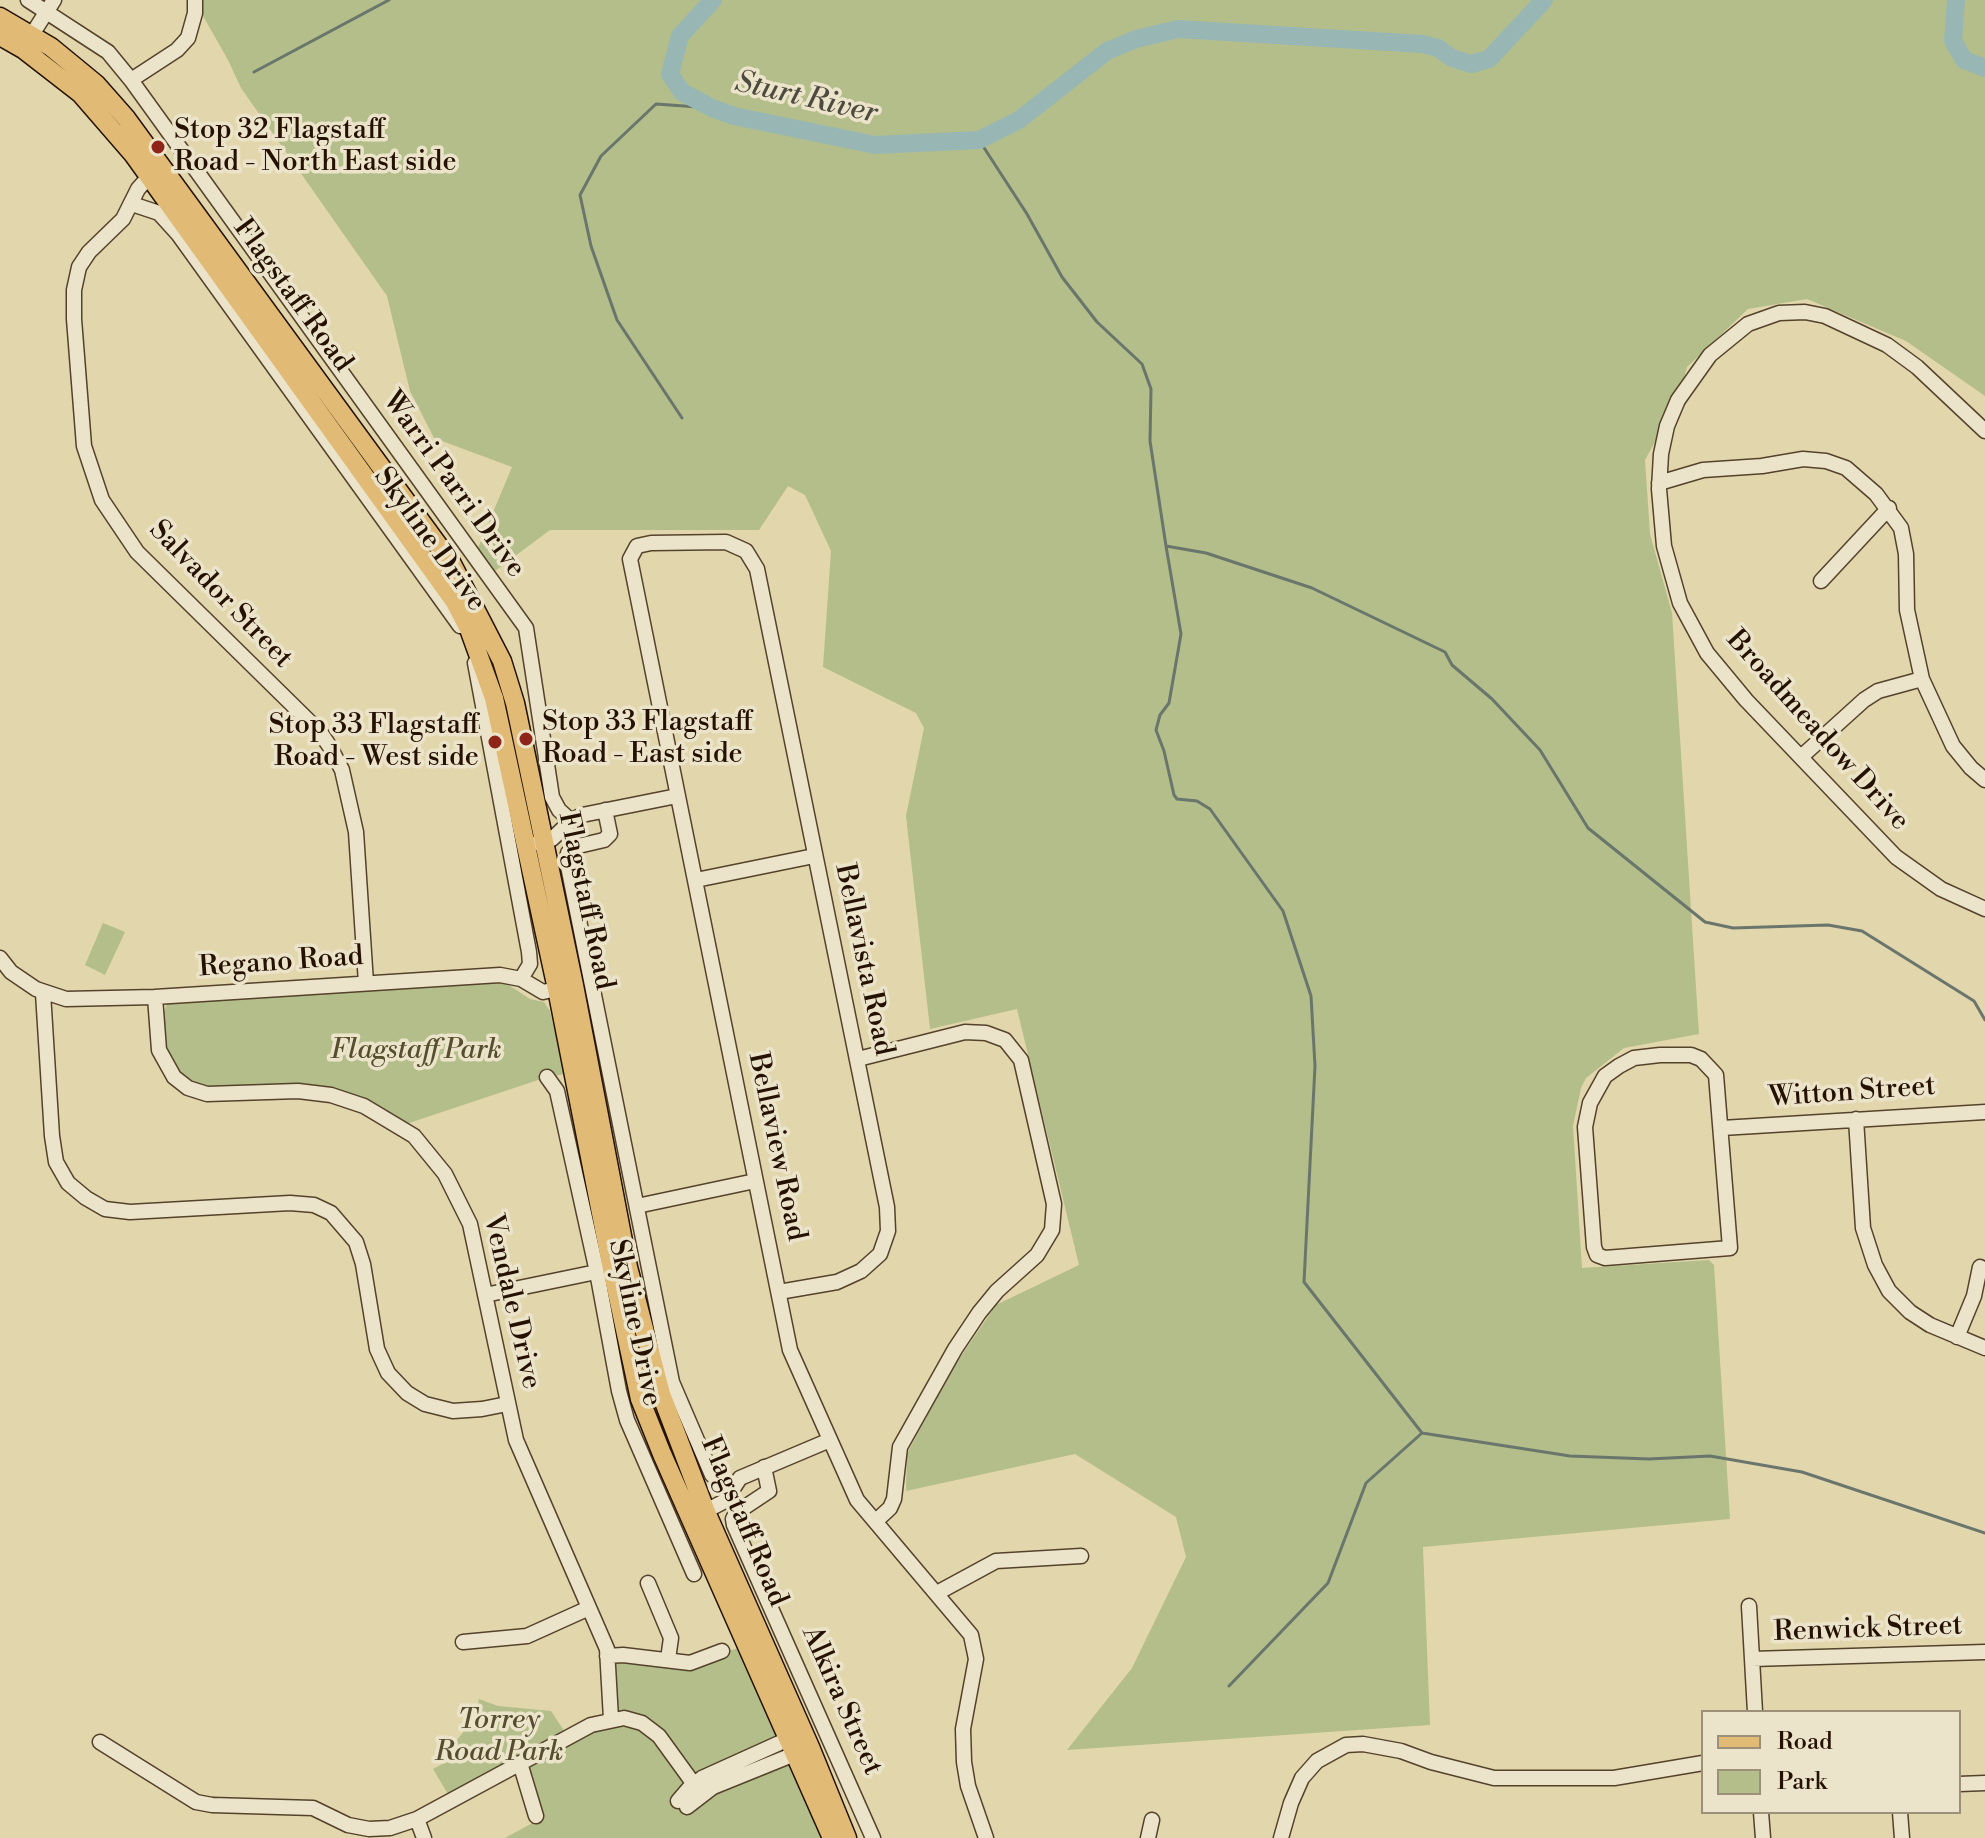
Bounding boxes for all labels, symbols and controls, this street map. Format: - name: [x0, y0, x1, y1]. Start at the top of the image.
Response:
- water label: Sturt River: [731, 65, 881, 133]
- place label: Stop 32 Flagstaff Road - North East side: [174, 114, 457, 180]
- marker: Stop 32 Flagstaff Road - North East side: [149, 138, 167, 156]
- street label: Flagstaff Road: [225, 213, 359, 379]
- street label: Warri Parri Drive: [374, 386, 532, 584]
- street label: Skyline Drive: [366, 462, 492, 618]
- street label: Salvador Street: [141, 514, 299, 676]
- street label: Broadmeadow Drive: [1718, 624, 1916, 838]
- place label: Stop 33 Flagstaff Road - East side: [542, 706, 753, 772]
- place label: Stop 33 Flagstaff Road - West side: [268, 709, 479, 775]
- marker: Stop 33 Flagstaff Road - East side: [517, 730, 535, 748]
- marker: Stop 33 Flagstaff Road - West side: [486, 733, 504, 751]
- street label: Flagstaff Road: [550, 809, 620, 993]
- street label: Bellavista Road: [826, 861, 900, 1059]
- street label: Regano Road: [197, 940, 365, 986]
- park label: Flagstaff Park: [330, 1034, 502, 1068]
- street label: Bellaview Road: [740, 1050, 812, 1244]
- street label: Witton Street: [1768, 1070, 1936, 1116]
- street label: Vendale Drive: [475, 1211, 547, 1393]
- street label: Skyline Drive: [600, 1237, 668, 1409]
- street label: Flagstaff Road: [692, 1432, 794, 1612]
- street label: Renwick Street: [1773, 1610, 1963, 1650]
- street label: Alkira Street: [793, 1621, 889, 1781]
- park label: Torrey Road Park: [435, 1704, 563, 1770]
- legend: [1701, 1710, 1961, 1814]
- text: Road: [1777, 1727, 1833, 1757]
- text: Park: [1777, 1767, 1827, 1797]

